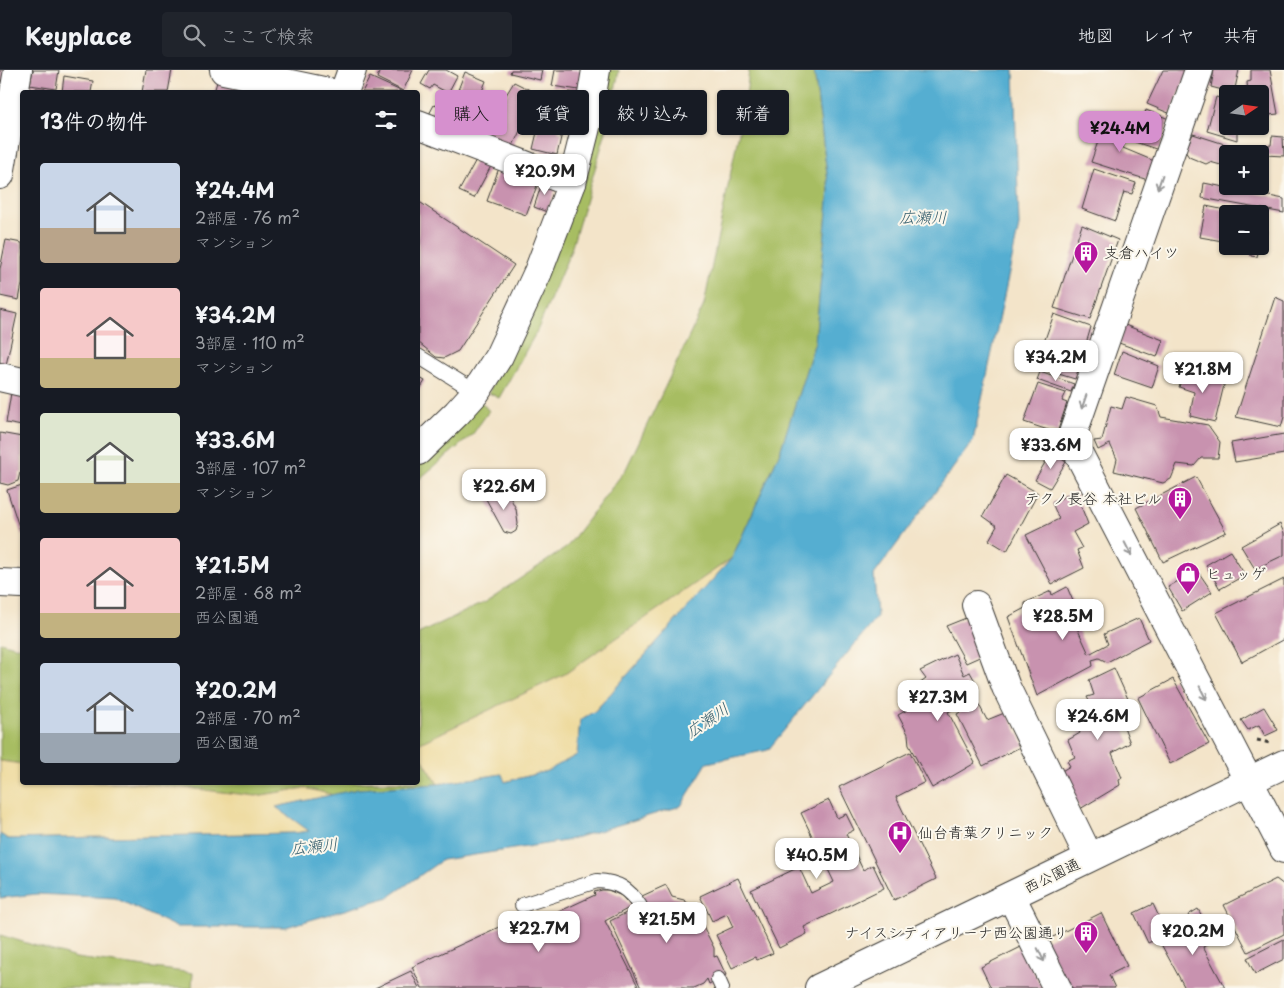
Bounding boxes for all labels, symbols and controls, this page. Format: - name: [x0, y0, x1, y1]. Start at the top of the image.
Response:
- search box: [162, 12, 512, 57]
- text: Keyplace: [25, 17, 132, 53]
- icon: search: [180, 21, 208, 49]
- text: ここで検索: [220, 21, 315, 49]
- text: 地図: [1078, 21, 1114, 48]
- text: レイヤ: [1142, 21, 1195, 48]
- text: 共有: [1223, 21, 1259, 48]
- north arrow: [1219, 85, 1269, 135]
- map controls: [1219, 85, 1269, 255]
- chip: 購入: [435, 90, 507, 135]
- chip: 賃貸: [517, 90, 589, 135]
- chip: 絞り込み: [599, 90, 707, 135]
- chip: 新着: [717, 90, 789, 135]
- text: 13件の物件: [40, 104, 148, 136]
- icon: filters: [372, 106, 400, 134]
- pin: ¥24.4M: [1079, 111, 1161, 153]
- text: ¥24.4M: [1090, 115, 1150, 139]
- button: +: [1219, 145, 1269, 195]
- pin: ¥20.9M: [504, 154, 586, 196]
- text: ¥20.9M: [515, 158, 575, 182]
- text: ¥24.4M: [195, 173, 275, 205]
- one-way arrow: [1155, 174, 1164, 190]
- icon: home: [80, 183, 140, 243]
- water label: 広瀬川: [899, 204, 947, 228]
- text: 2部屋 · 76 m²: [195, 205, 300, 229]
- button: −: [1219, 205, 1269, 255]
- text: マンション: [195, 229, 274, 253]
- building icon: 支倉ハイツ: [1073, 240, 1099, 274]
- place label: 支倉ハイツ: [1104, 240, 1179, 263]
- text: ¥34.2M: [195, 298, 276, 330]
- icon: home: [80, 308, 140, 368]
- text: 3部屋 · 110 m²: [195, 330, 305, 354]
- pin: ¥34.2M: [1015, 340, 1097, 382]
- text: ¥34.2M: [1025, 344, 1087, 368]
- pin: ¥21.8M: [1162, 352, 1244, 394]
- text: マンション: [195, 354, 274, 378]
- text: ¥21.8M: [1174, 356, 1232, 380]
- one-way arrow: [1079, 394, 1089, 410]
- text: ¥33.6M: [195, 423, 275, 455]
- pin: ¥33.6M: [1010, 428, 1092, 470]
- text: ¥33.6M: [1020, 432, 1082, 456]
- icon: home: [80, 433, 140, 493]
- text: 3部屋 · 107 m²: [195, 455, 306, 479]
- pin: ¥22.6M: [463, 468, 545, 511]
- text: ¥22.6M: [473, 473, 535, 497]
- text: マンション: [195, 479, 274, 503]
- place label: テクノ長谷 本社ビル: [1025, 486, 1162, 509]
- building icon: テクノ長谷 本社ビル: [1167, 486, 1193, 520]
- one-way arrow: [1123, 541, 1133, 556]
- text: ¥21.5M: [195, 548, 270, 580]
- icon: home: [80, 558, 140, 618]
- shop icon: ヒュッゲ: [1175, 561, 1201, 595]
- place label: ヒュッゲ: [1206, 561, 1266, 584]
- text: 2部屋 · 68 m²: [195, 580, 302, 604]
- pin: ¥28.5M: [1022, 598, 1104, 641]
- text: ¥28.5M: [1033, 603, 1093, 627]
- text: 西公園通: [195, 604, 259, 628]
- text: ¥20.2M: [195, 673, 277, 705]
- pin: ¥27.3M: [897, 680, 979, 722]
- icon: home: [80, 683, 140, 743]
- text: ¥27.3M: [909, 684, 967, 708]
- one-way arrow: [1199, 685, 1208, 700]
- water label: 広瀬川: [680, 696, 733, 743]
- pin: ¥24.6M: [1057, 698, 1139, 741]
- text: ¥24.6M: [1067, 703, 1129, 727]
- text: 2部屋 · 70 m²: [195, 705, 301, 729]
- text: 西公園通: [195, 729, 259, 753]
- hospital icon: 仙台青葉クリニック: [887, 820, 913, 854]
- place label: 仙台青葉クリニック: [918, 820, 1053, 843]
- water label: 広瀬川: [289, 831, 339, 859]
- pin: ¥40.5M: [776, 838, 858, 880]
- text: ¥40.5M: [786, 842, 848, 866]
- street label: 西公園通: [1019, 851, 1083, 898]
- pin: ¥21.5M: [626, 902, 708, 944]
- text: ¥21.5M: [639, 906, 695, 930]
- pin: ¥22.7M: [498, 910, 580, 953]
- pin: ¥20.2M: [1152, 914, 1234, 956]
- text: ¥22.7M: [509, 915, 569, 939]
- text: ¥20.2M: [1162, 918, 1224, 942]
- place label: ナイスシティアリーナ西公園通り: [845, 920, 1068, 943]
- building icon: ナイスシティアリーナ西公園通り: [1073, 920, 1099, 954]
- one-way arrow: [1037, 947, 1046, 962]

